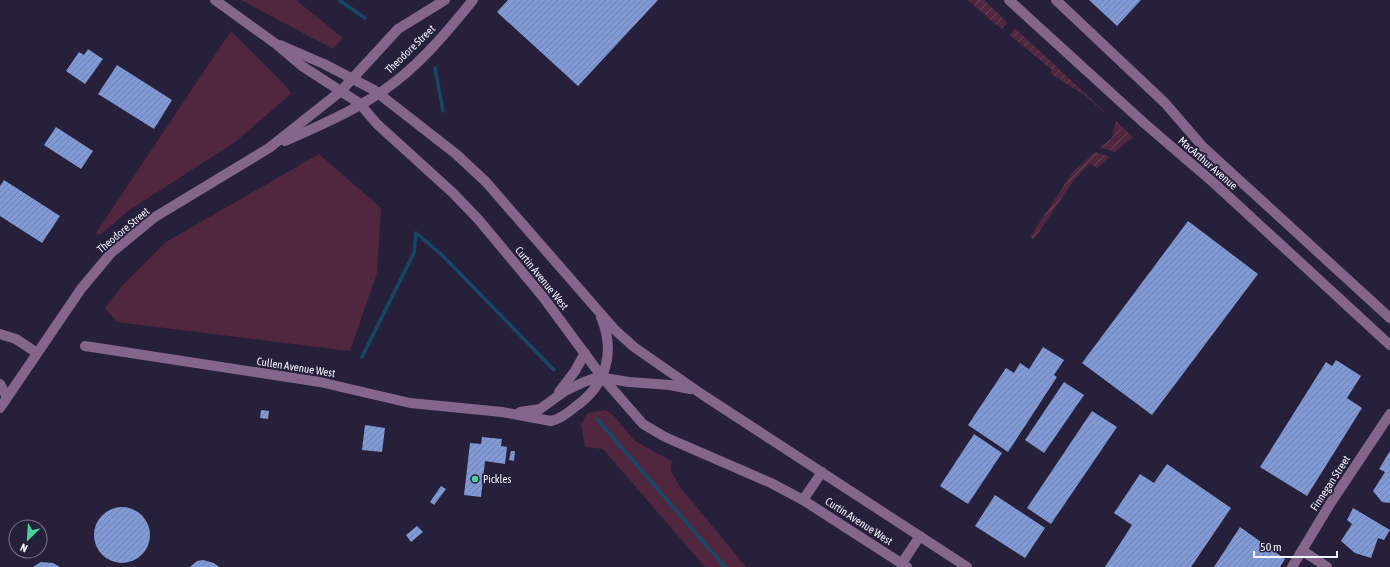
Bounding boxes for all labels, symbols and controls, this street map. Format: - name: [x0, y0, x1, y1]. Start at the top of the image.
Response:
- street label: Theodore Street: [383, 22, 437, 76]
- street label: MacArthur Avenue: [1176, 134, 1240, 192]
- street label: Theodore Street: [95, 205, 151, 255]
- street label: Curtin Avenue West: [513, 244, 571, 312]
- street label: Cullen Avenue West: [256, 355, 336, 379]
- street label: Finnegan Street: [1308, 453, 1352, 513]
- place label: Pickles: [483, 473, 511, 485]
- marker: Pickles: [470, 474, 480, 484]
- street label: Curtin Avenue West: [823, 495, 895, 547]
- north arrow: [8, 519, 48, 559]
- scale bar: [1254, 533, 1337, 559]
- text: 50 m: [1260, 540, 1282, 554]
- text: N: [18, 541, 29, 555]

